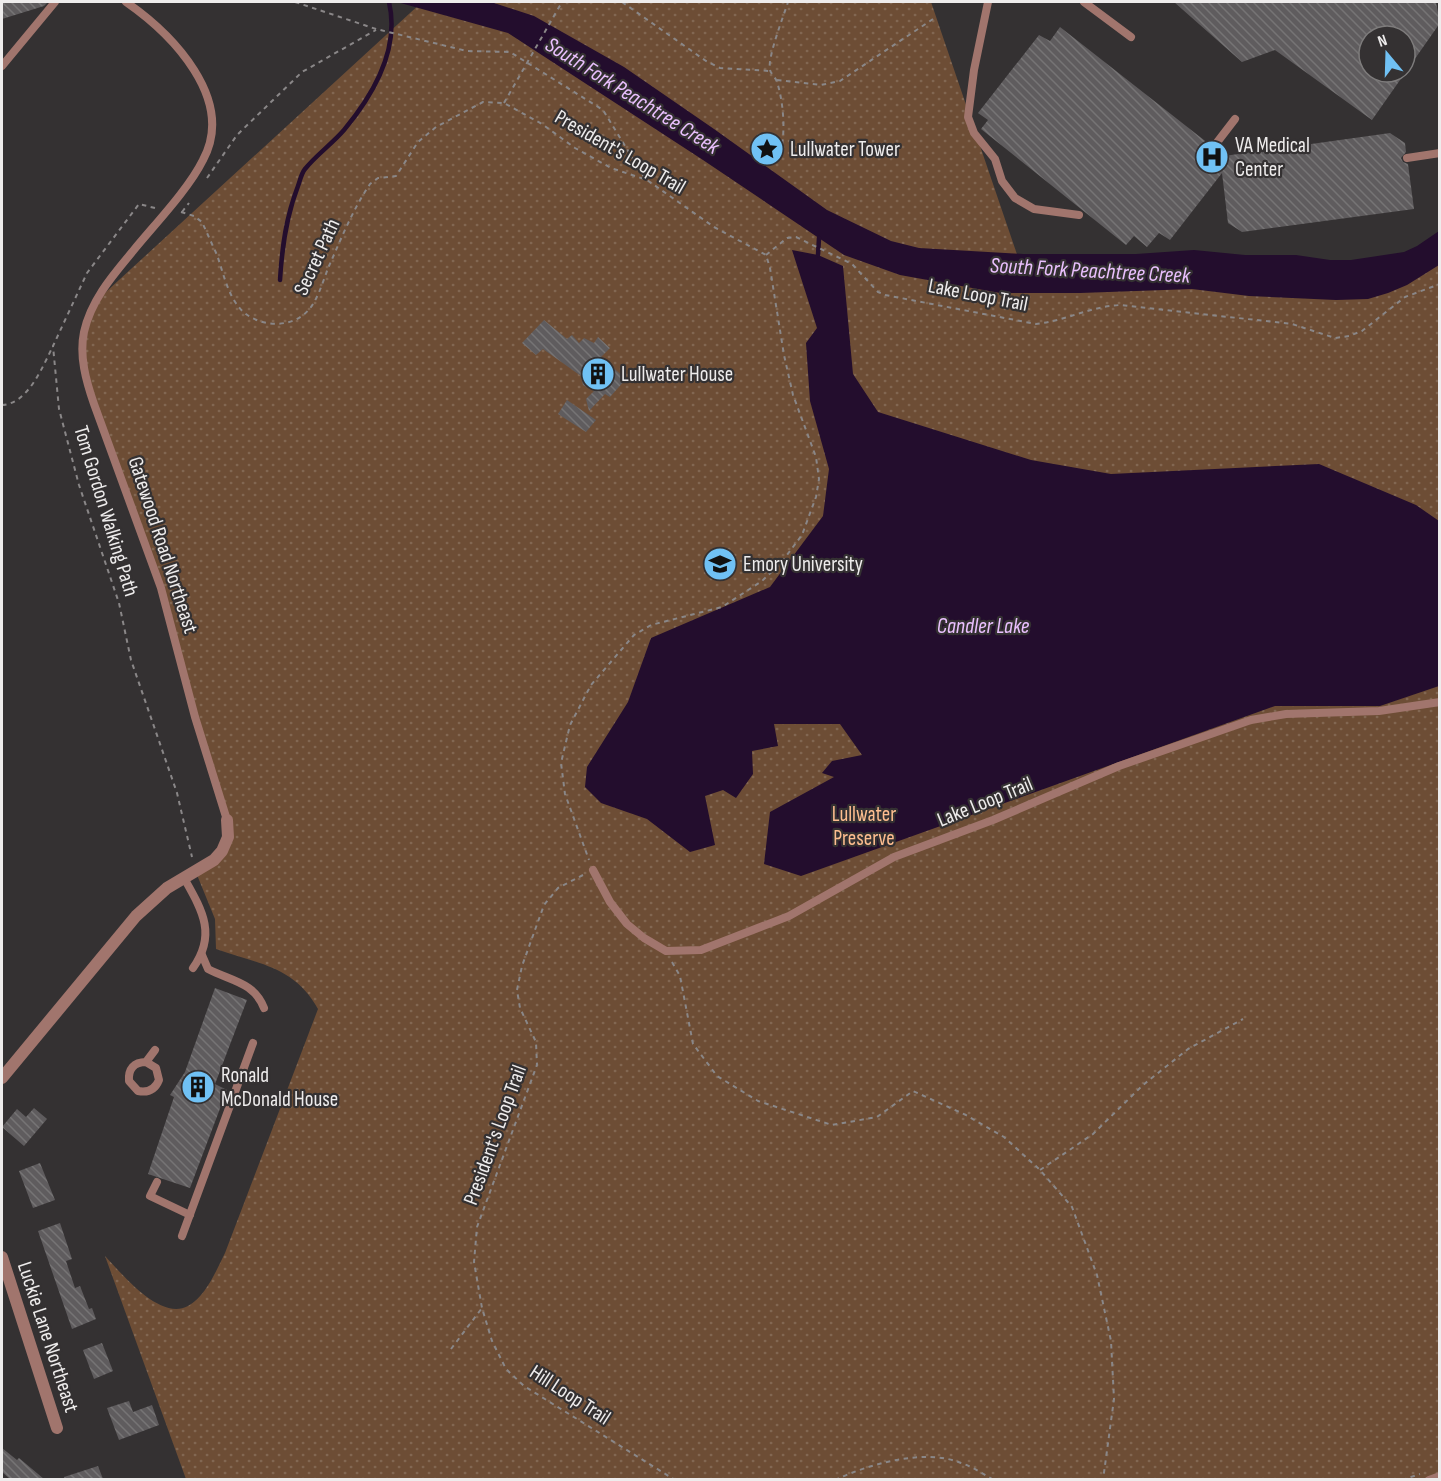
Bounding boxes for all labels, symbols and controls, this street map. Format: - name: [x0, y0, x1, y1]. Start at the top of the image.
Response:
- north arrow: [1357, 24, 1417, 84]
- water label: South Fork Peachtree Creek: [540, 31, 725, 161]
- text: N: [1375, 31, 1390, 52]
- street label: President's Loop Trail: [550, 104, 690, 200]
- place icon: Lullwater Tower: [749, 131, 785, 167]
- place label: VA Medical Center: [1235, 133, 1310, 182]
- place label: Lullwater Tower: [790, 137, 900, 162]
- hospital icon: VA Medical Center: [1194, 139, 1230, 175]
- street label: Secret Path: [288, 215, 346, 299]
- water label: South Fork Peachtree Creek: [989, 252, 1191, 290]
- street label: Lake Loop Trail: [926, 273, 1030, 317]
- building icon: Lullwater House: [580, 356, 616, 392]
- place label: Lullwater House: [621, 362, 733, 387]
- street label: Tom Gordon Walking Path: [68, 423, 144, 599]
- street label: Gatewood Road Northeast: [123, 454, 203, 636]
- school or university icon: Emory University: [702, 546, 738, 582]
- place label: Emory University: [743, 552, 863, 577]
- water label: Candler Lake: [937, 613, 1030, 640]
- street label: Lake Loop Trail: [934, 772, 1036, 832]
- park label: Lullwater Preserve: [832, 802, 896, 851]
- street label: President's Loop Trail: [458, 1062, 532, 1208]
- place label: Ronald McDonald House: [221, 1063, 338, 1112]
- building icon: Ronald McDonald House: [180, 1069, 216, 1105]
- street label: Luckie Lane Northeast: [12, 1259, 84, 1415]
- street label: Hill Loop Trail: [525, 1360, 615, 1430]

